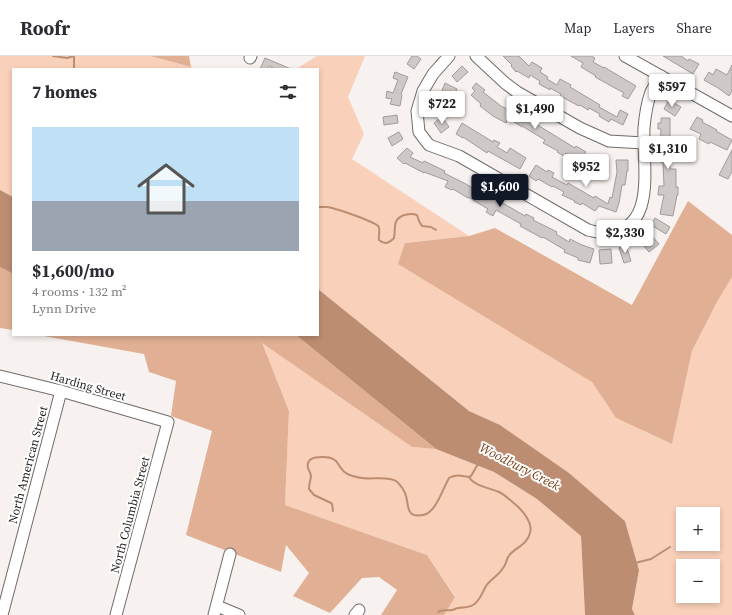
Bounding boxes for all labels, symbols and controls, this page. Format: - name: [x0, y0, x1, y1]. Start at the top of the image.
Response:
- text: Roofr: [20, 15, 70, 41]
- text: Map: [564, 18, 591, 38]
- text: Layers: [613, 18, 655, 38]
- text: Share: [677, 18, 712, 38]
- pin: $597: [648, 74, 696, 108]
- text: $597: [658, 78, 686, 95]
- text: 7 homes: [32, 80, 97, 104]
- icon: filters: [277, 81, 299, 103]
- pin: $722: [418, 91, 466, 125]
- text: $722: [428, 95, 456, 112]
- pin: $1,490: [502, 96, 568, 130]
- text: $1,490: [515, 100, 555, 117]
- pin: $1,310: [635, 136, 701, 170]
- text: $1,310: [648, 140, 688, 157]
- icon: home: [130, 153, 202, 225]
- pin: $952: [562, 154, 610, 188]
- text: $952: [572, 158, 600, 175]
- pin: $1,600: [467, 174, 533, 208]
- text: $1,600: [480, 178, 520, 195]
- pin: $2,330: [592, 220, 658, 254]
- text: $2,330: [605, 224, 645, 241]
- text: $1,600/mo: [32, 259, 114, 283]
- text: 4 rooms · 132 m²: [32, 283, 127, 300]
- text: Lynn Drive: [32, 300, 96, 317]
- street label: Harding Street: [48, 368, 128, 404]
- street label: North American Street: [5, 404, 51, 526]
- water label: Woodbury Creek: [477, 439, 564, 494]
- street label: North Columbia Street: [107, 455, 153, 575]
- map controls: [676, 507, 720, 603]
- button: +: [676, 507, 720, 551]
- button: −: [676, 559, 720, 603]

